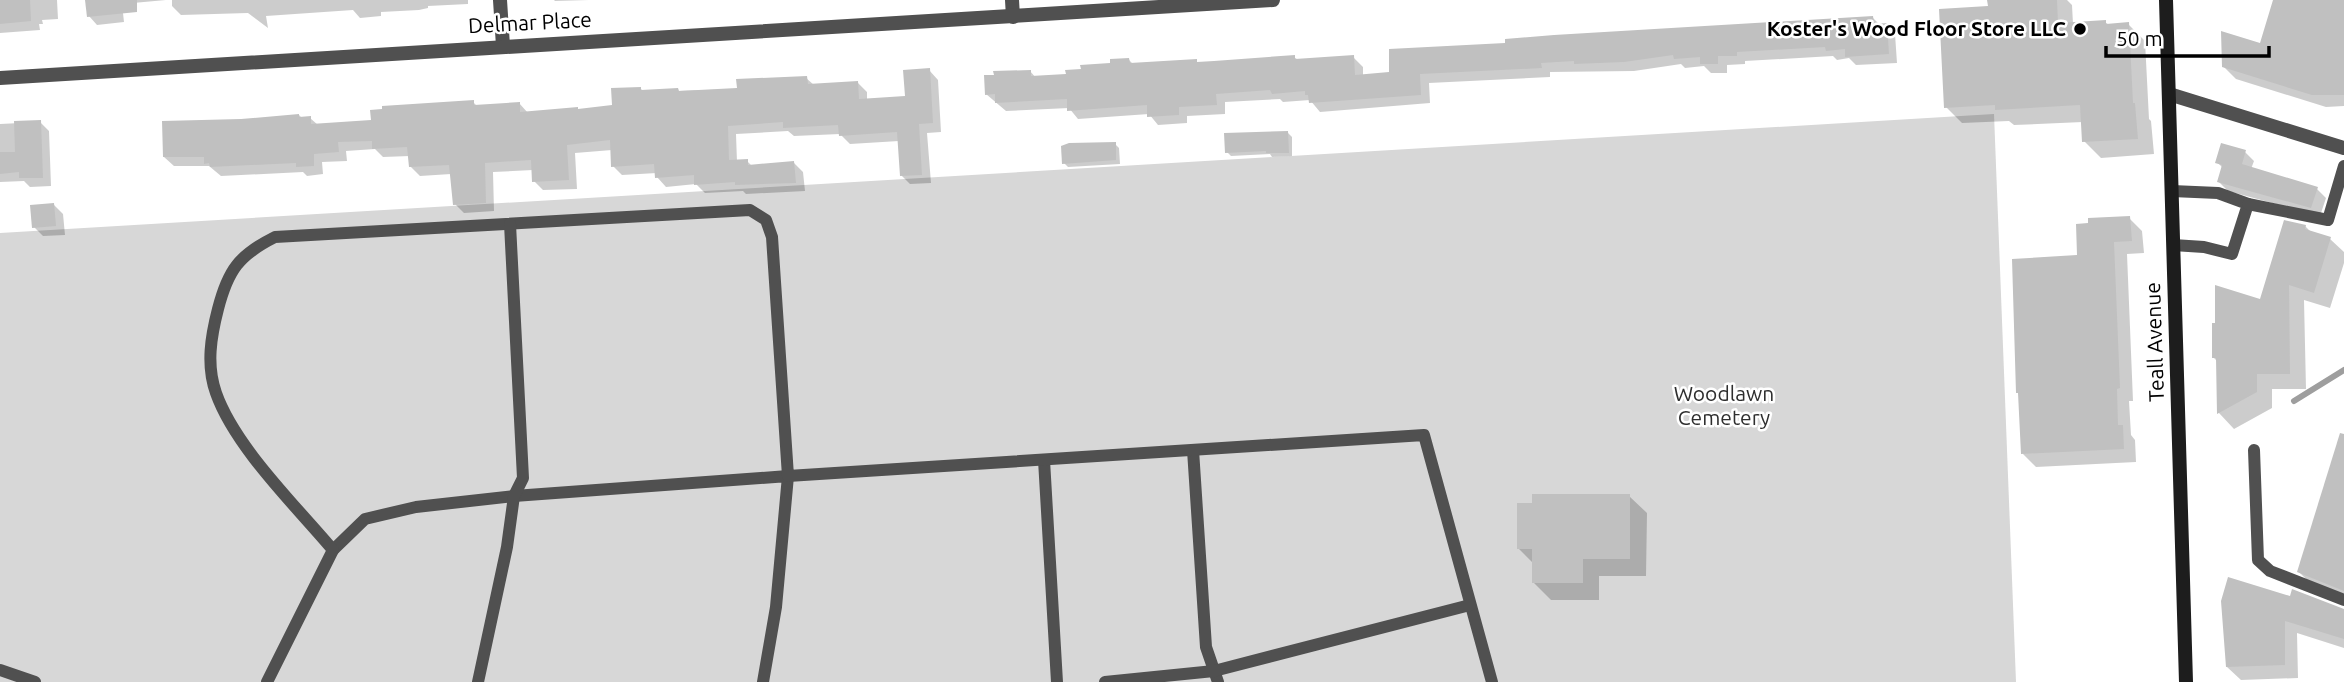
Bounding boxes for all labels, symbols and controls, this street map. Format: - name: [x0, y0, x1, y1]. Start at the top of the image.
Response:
- street label: Delmar Place: [468, 7, 592, 37]
- scale bar: [2106, 14, 2269, 58]
- place label: Koster's Wood Floor Store LLC: [1767, 16, 2066, 40]
- marker: Koster's Wood Floor Store LLC: [2072, 21, 2088, 37]
- text: 50 m: [2116, 26, 2163, 50]
- street label: Teall Avenue: [2140, 282, 2168, 402]
- park label: Woodlawn Cemetery: [1674, 381, 1774, 429]

